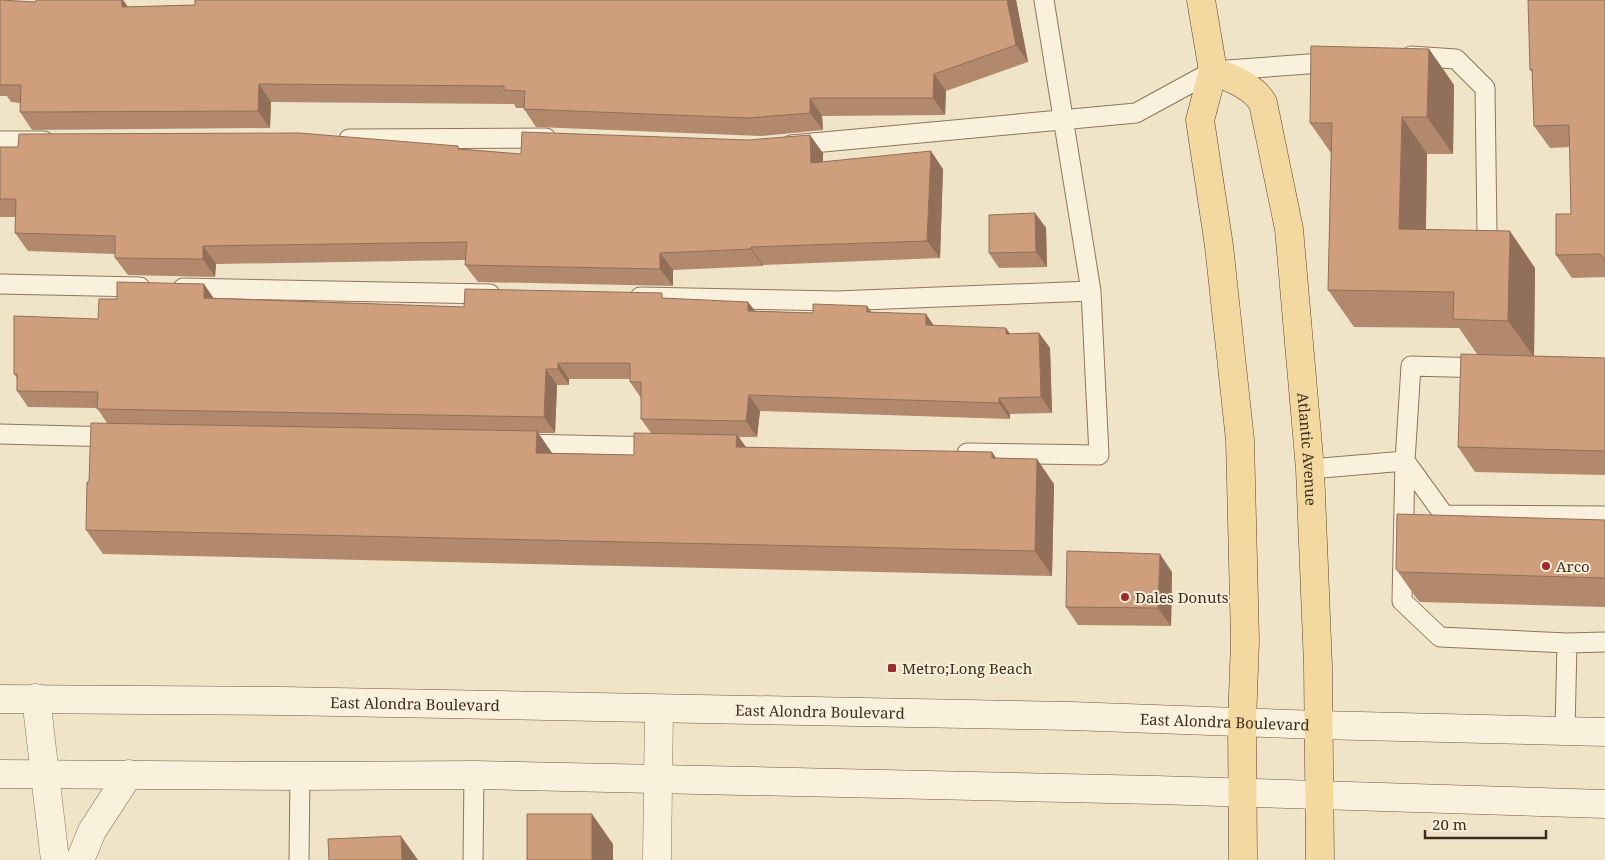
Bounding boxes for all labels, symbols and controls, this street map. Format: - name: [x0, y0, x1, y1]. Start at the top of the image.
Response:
- street label: Atlantic Avenue: [1293, 392, 1321, 506]
- place label: Arco: [1556, 556, 1590, 576]
- marker: Arco: [1540, 560, 1552, 572]
- place label: Dales Donuts: [1135, 587, 1229, 607]
- marker: Dales Donuts: [1119, 591, 1131, 603]
- place label: Metro;Long Beach: [902, 658, 1033, 678]
- marker: Metro;Long Beach: [886, 662, 898, 674]
- street label: East Alondra Boulevard: [330, 692, 500, 715]
- street label: East Alondra Boulevard: [735, 700, 905, 723]
- street label: East Alondra Boulevard: [1140, 709, 1310, 735]
- scale bar: [1425, 808, 1546, 840]
- text: 20 m: [1432, 814, 1467, 834]

